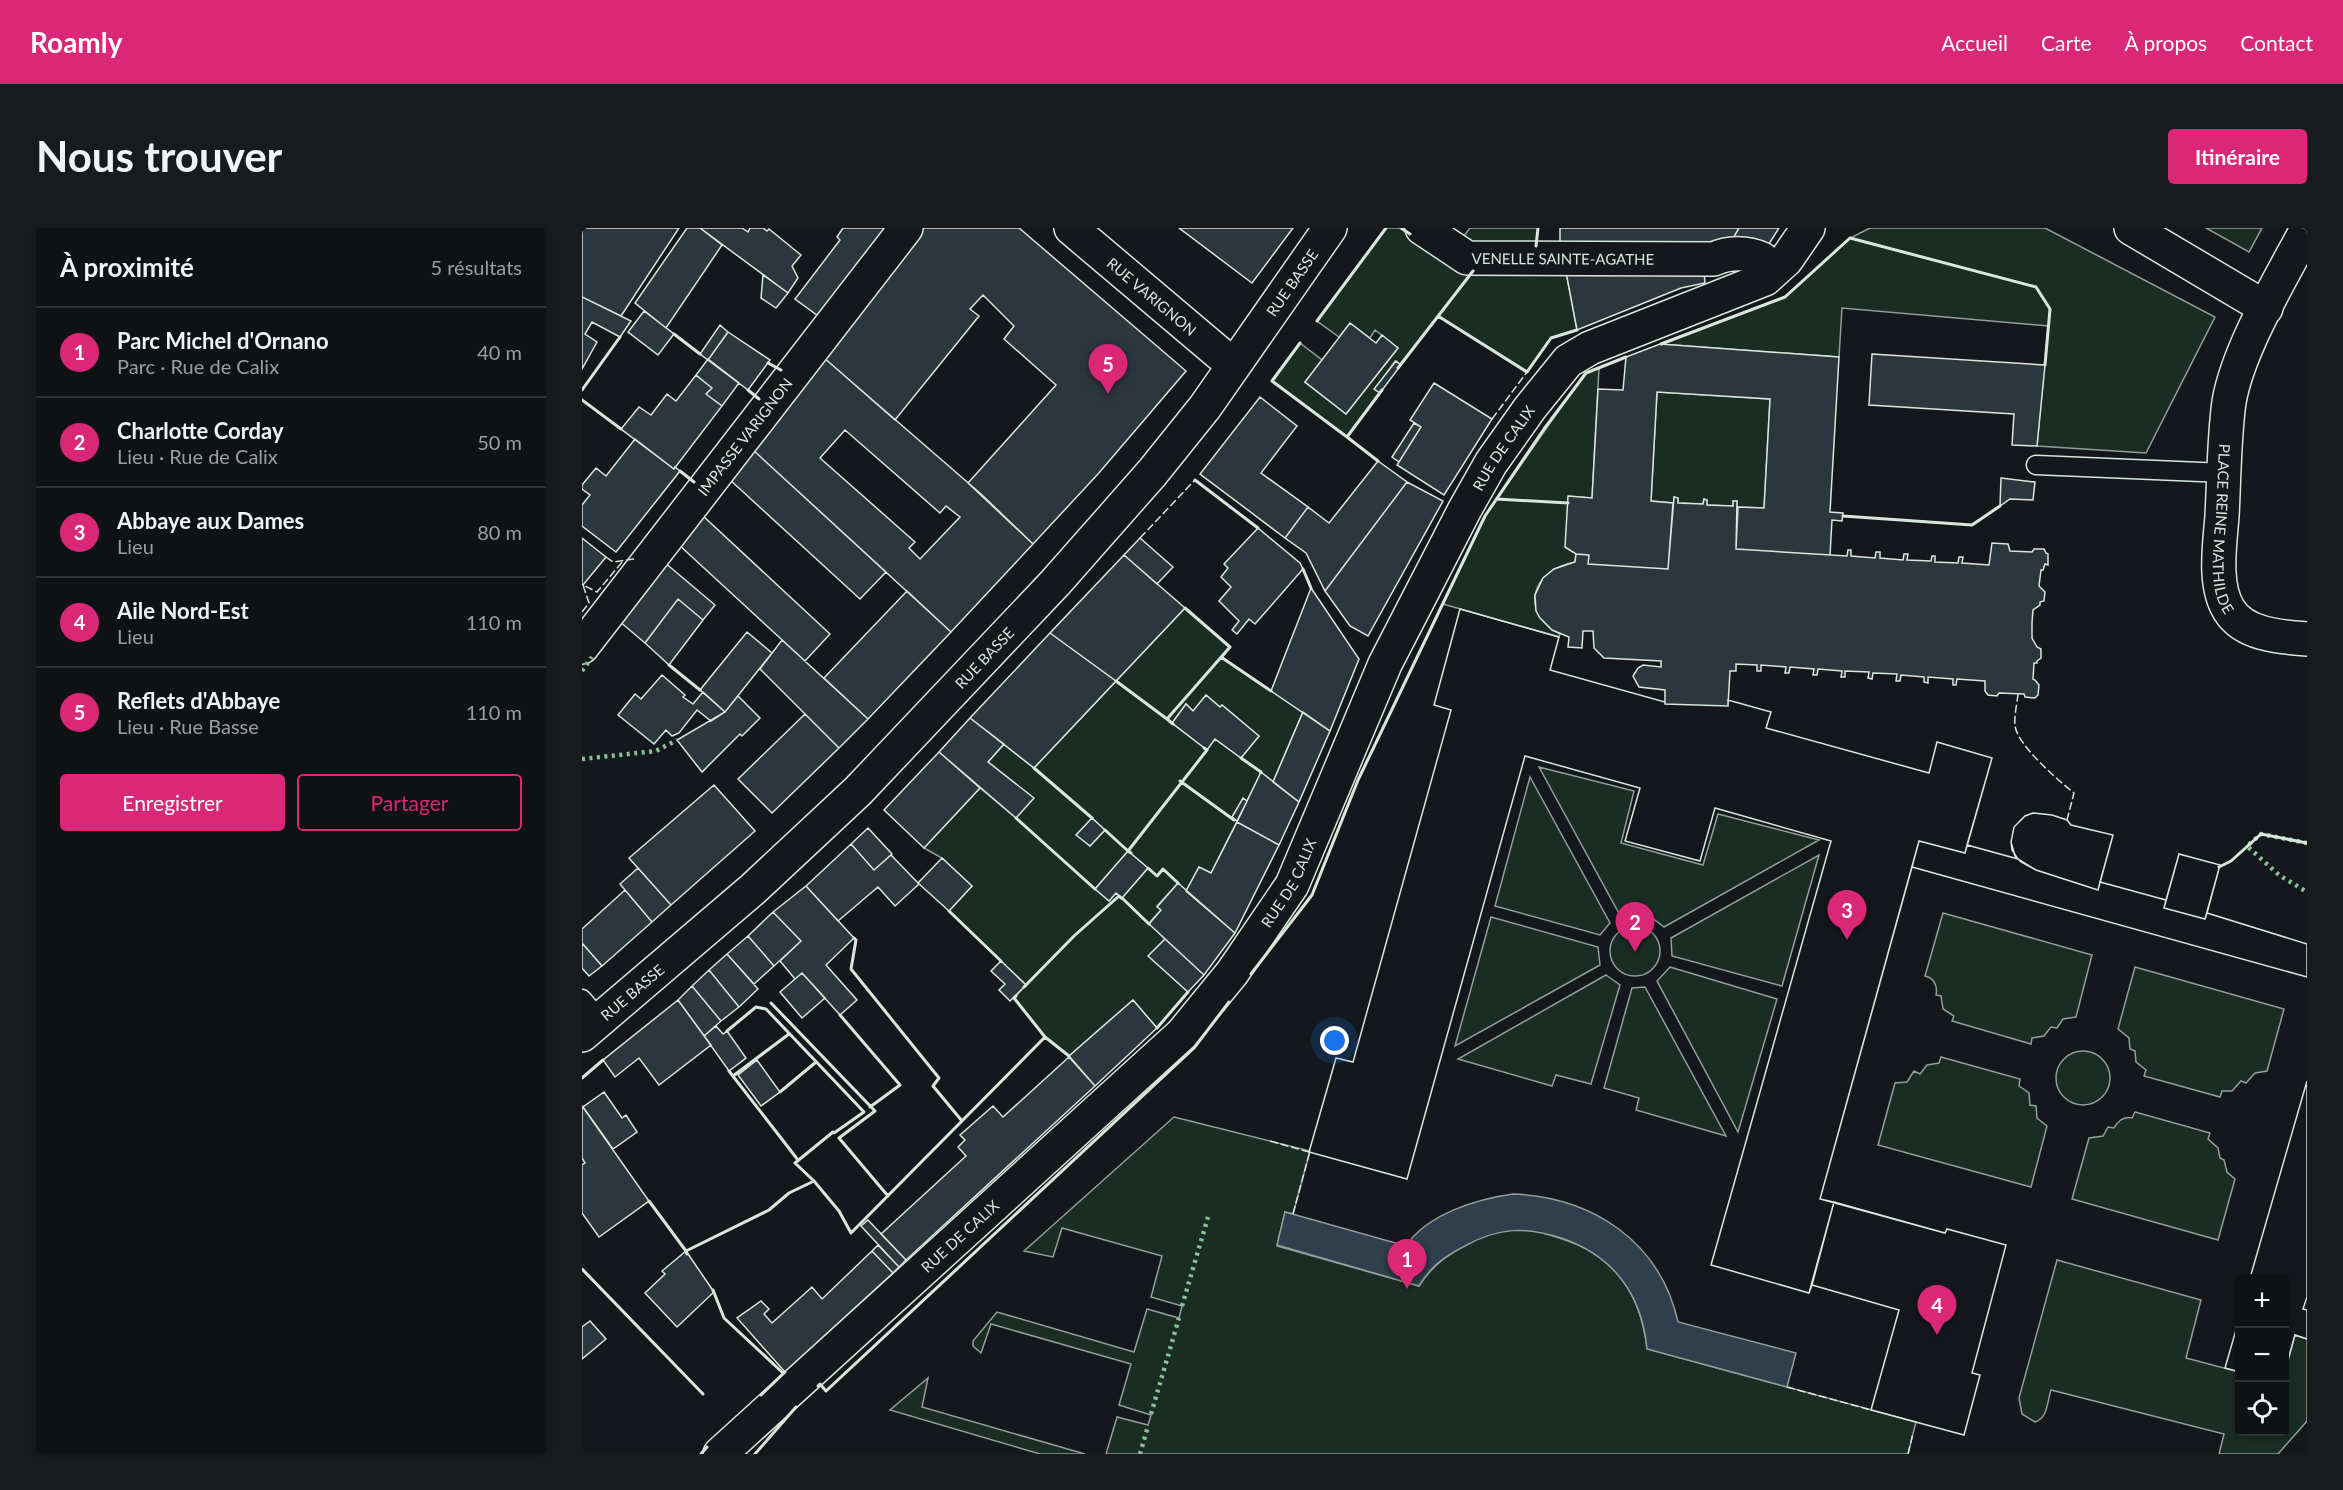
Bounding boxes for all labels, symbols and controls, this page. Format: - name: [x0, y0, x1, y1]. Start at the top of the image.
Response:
- text: Roamly: [30, 25, 123, 59]
- text: Accueil: [1941, 30, 2008, 55]
- text: Carte: [2041, 30, 2092, 55]
- text: À propos: [2125, 30, 2207, 55]
- text: Contact: [2240, 30, 2313, 55]
- button: Itinéraire: [2168, 129, 2307, 184]
- text: Nous trouver: [36, 131, 282, 181]
- street label: RUE BASSE: [1262, 246, 1321, 320]
- street label: VENELLE SAINTE-AGATHE: [1472, 249, 1654, 268]
- text: À proximité: [60, 251, 194, 283]
- street label: RUE VARIGNON: [1104, 254, 1200, 339]
- text: 5 résultats: [431, 255, 522, 279]
- text: Parc Michel d'Ornano: [117, 327, 329, 354]
- text: 1: [74, 340, 85, 364]
- text: 40 m: [477, 340, 522, 364]
- pin: 5: [1088, 344, 1128, 394]
- text: Parc · Rue de Calix: [117, 354, 279, 378]
- street label: IMPASSE VARIGNON: [694, 374, 796, 499]
- street label: RUE DE CALIX: [1468, 402, 1538, 494]
- text: Charlotte Corday: [117, 417, 284, 444]
- text: 2: [74, 430, 85, 454]
- text: 50 m: [477, 430, 522, 454]
- street label: PLACE REINE MATHILDE: [2210, 443, 2238, 617]
- text: Lieu · Rue de Calix: [117, 444, 278, 468]
- text: Abbaye aux Dames: [117, 507, 304, 534]
- text: 3: [74, 520, 85, 544]
- text: 80 m: [477, 520, 522, 544]
- text: Lieu: [117, 534, 154, 558]
- text: Aile Nord-Est: [117, 597, 249, 624]
- text: 4: [74, 610, 85, 634]
- text: 110 m: [466, 610, 522, 634]
- street label: RUE BASSE: [951, 623, 1017, 692]
- text: Lieu: [117, 624, 154, 648]
- text: Reflets d'Abbaye: [117, 687, 280, 714]
- text: 5: [74, 700, 85, 724]
- text: 110 m: [466, 700, 522, 724]
- text: Lieu · Rue Basse: [117, 714, 259, 738]
- button: Enregistrer: [60, 774, 285, 831]
- button: Partager: [297, 774, 522, 831]
- street label: RUE DE CALIX: [1257, 836, 1320, 931]
- pin: 3: [1828, 890, 1866, 940]
- pin: 2: [1616, 902, 1654, 952]
- street label: RUE BASSE: [597, 960, 668, 1024]
- your location: [1320, 1026, 1349, 1055]
- street label: RUE DE CALIX: [917, 1196, 1002, 1276]
- pin: 1: [1388, 1240, 1426, 1289]
- map controls: [2235, 1274, 2289, 1436]
- button: +: [2235, 1274, 2289, 1328]
- pin: 4: [1918, 1286, 1956, 1335]
- button: −: [2235, 1328, 2289, 1382]
- button: locate: [2235, 1382, 2289, 1436]

